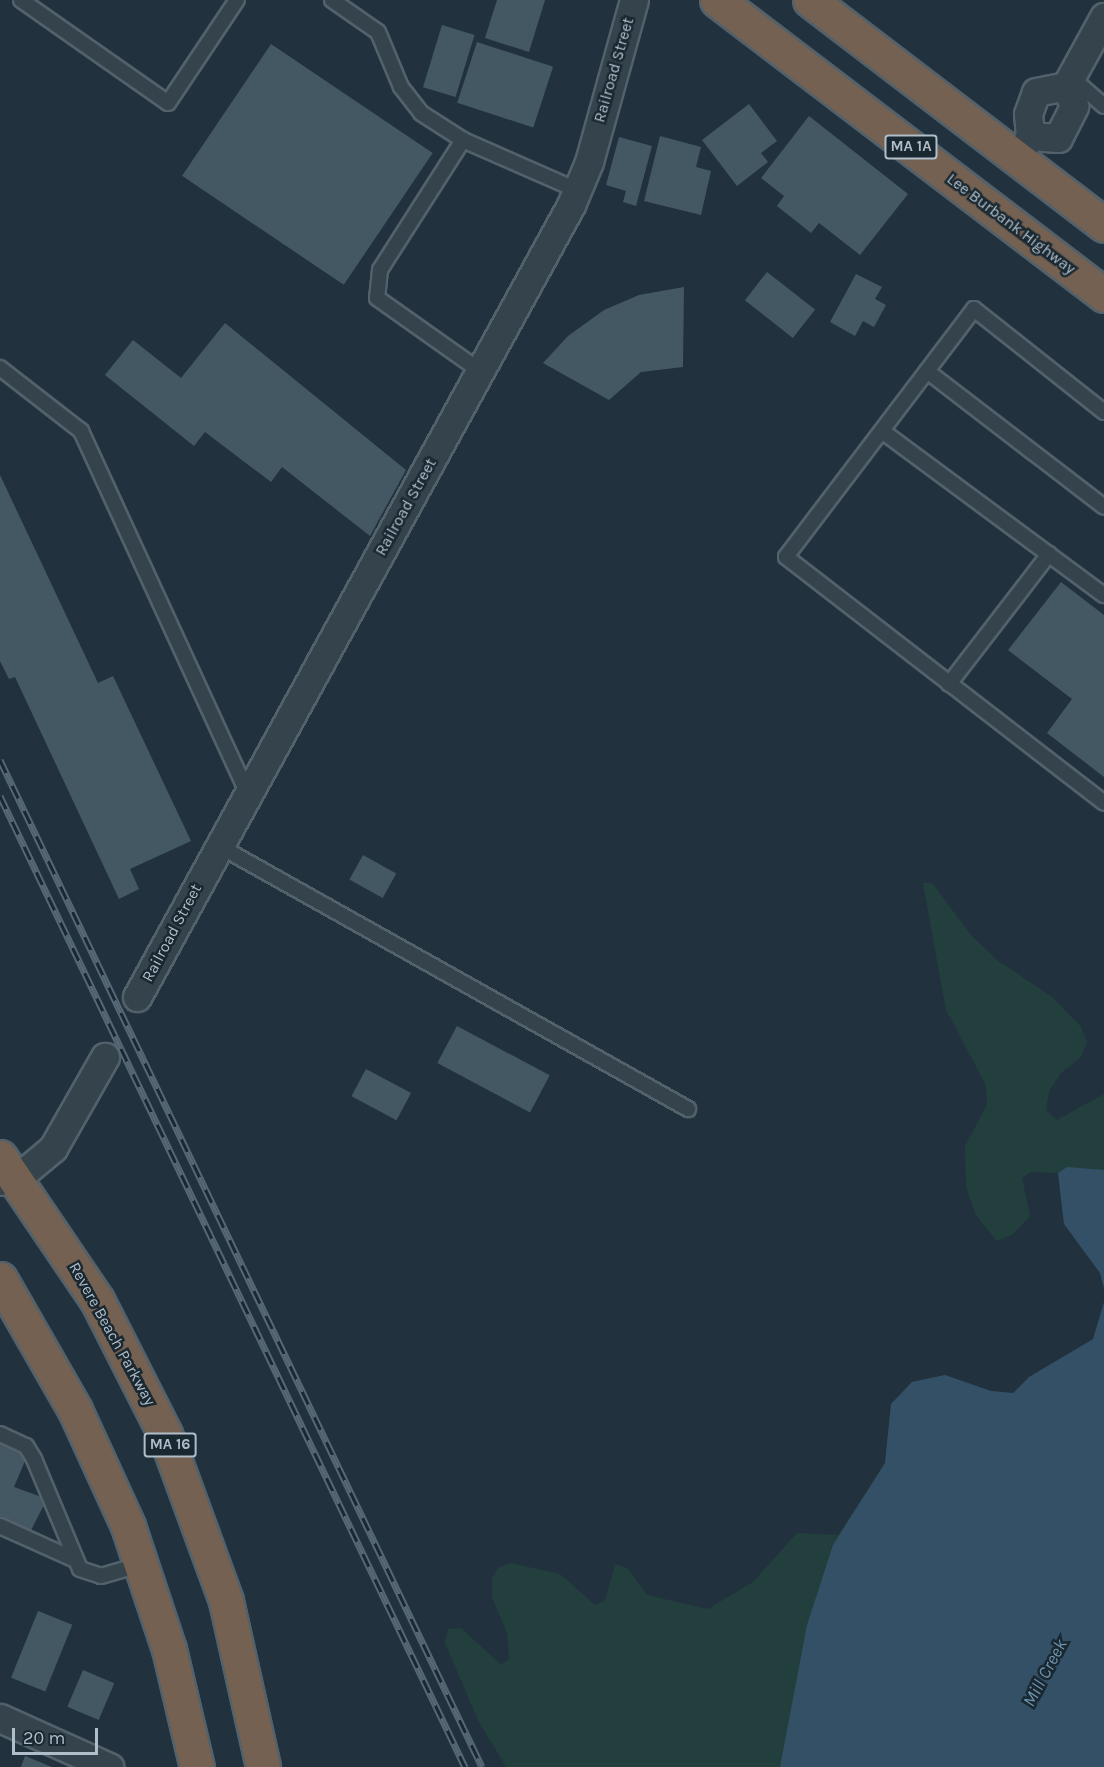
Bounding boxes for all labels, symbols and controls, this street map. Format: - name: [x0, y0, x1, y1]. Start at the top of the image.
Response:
- street label: Railroad Street: [590, 15, 638, 125]
- road number: MA 1A: [884, 135, 938, 159]
- street label: Lee Burbank Highway: [943, 169, 1079, 279]
- street label: Railroad Street: [371, 455, 441, 559]
- street label: Railroad Street: [138, 881, 206, 985]
- street label: Revere Beach Parkway: [65, 1259, 159, 1409]
- road number: MA 16: [143, 1433, 197, 1457]
- water label: Mill Creek: [1018, 1636, 1072, 1710]
- scale bar: [15, 1716, 100, 1754]
- text: 20 m: [23, 1727, 65, 1749]

